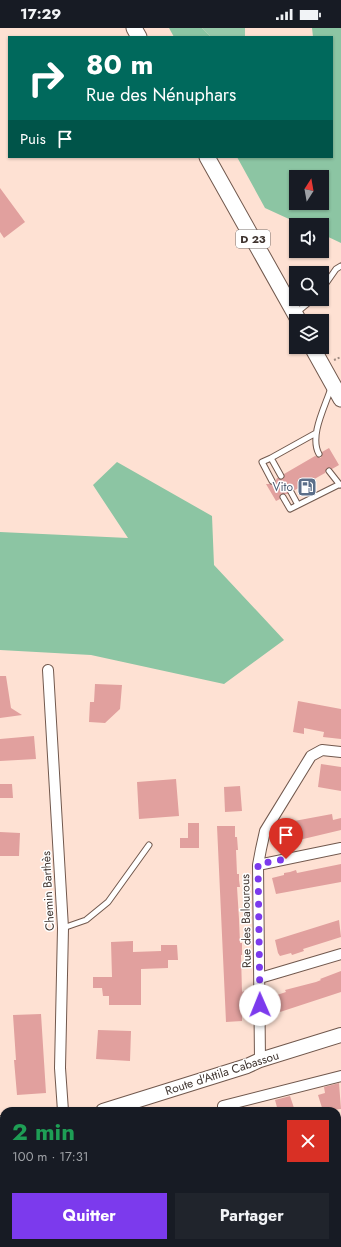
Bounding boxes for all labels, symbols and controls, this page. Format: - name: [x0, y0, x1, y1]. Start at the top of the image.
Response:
- text: 17:29: [20, 3, 61, 25]
- text: 80 m: [86, 44, 153, 85]
- icon: right: [20, 52, 72, 104]
- text: Rue des Nénuphars: [86, 82, 236, 108]
- text: Puis: [20, 128, 46, 150]
- icon: arrive: [54, 128, 76, 150]
- north arrow: [289, 170, 329, 210]
- map controls: [289, 170, 329, 354]
- button: sound: [289, 218, 329, 258]
- road number: D 23: [236, 230, 270, 248]
- button: search: [289, 266, 329, 306]
- button: layers: [289, 314, 329, 354]
- fuel station icon: Vito: [296, 476, 318, 498]
- place label: Vito: [273, 478, 293, 496]
- pin: [269, 818, 303, 859]
- icon: arrive: [275, 824, 297, 846]
- street label: Chemin Barthès: [37, 850, 59, 931]
- street label: Rue des Balourous: [236, 874, 256, 968]
- position arrow: [239, 984, 281, 1026]
- street label: Route d'Attila Cabassou: [163, 1046, 281, 1100]
- text: 2 min: [12, 1114, 75, 1149]
- button: close: [287, 1120, 329, 1162]
- text: 100 m · 17:31: [12, 1147, 89, 1166]
- button: Quitter: [12, 1193, 167, 1239]
- button: Partager: [175, 1193, 329, 1239]

